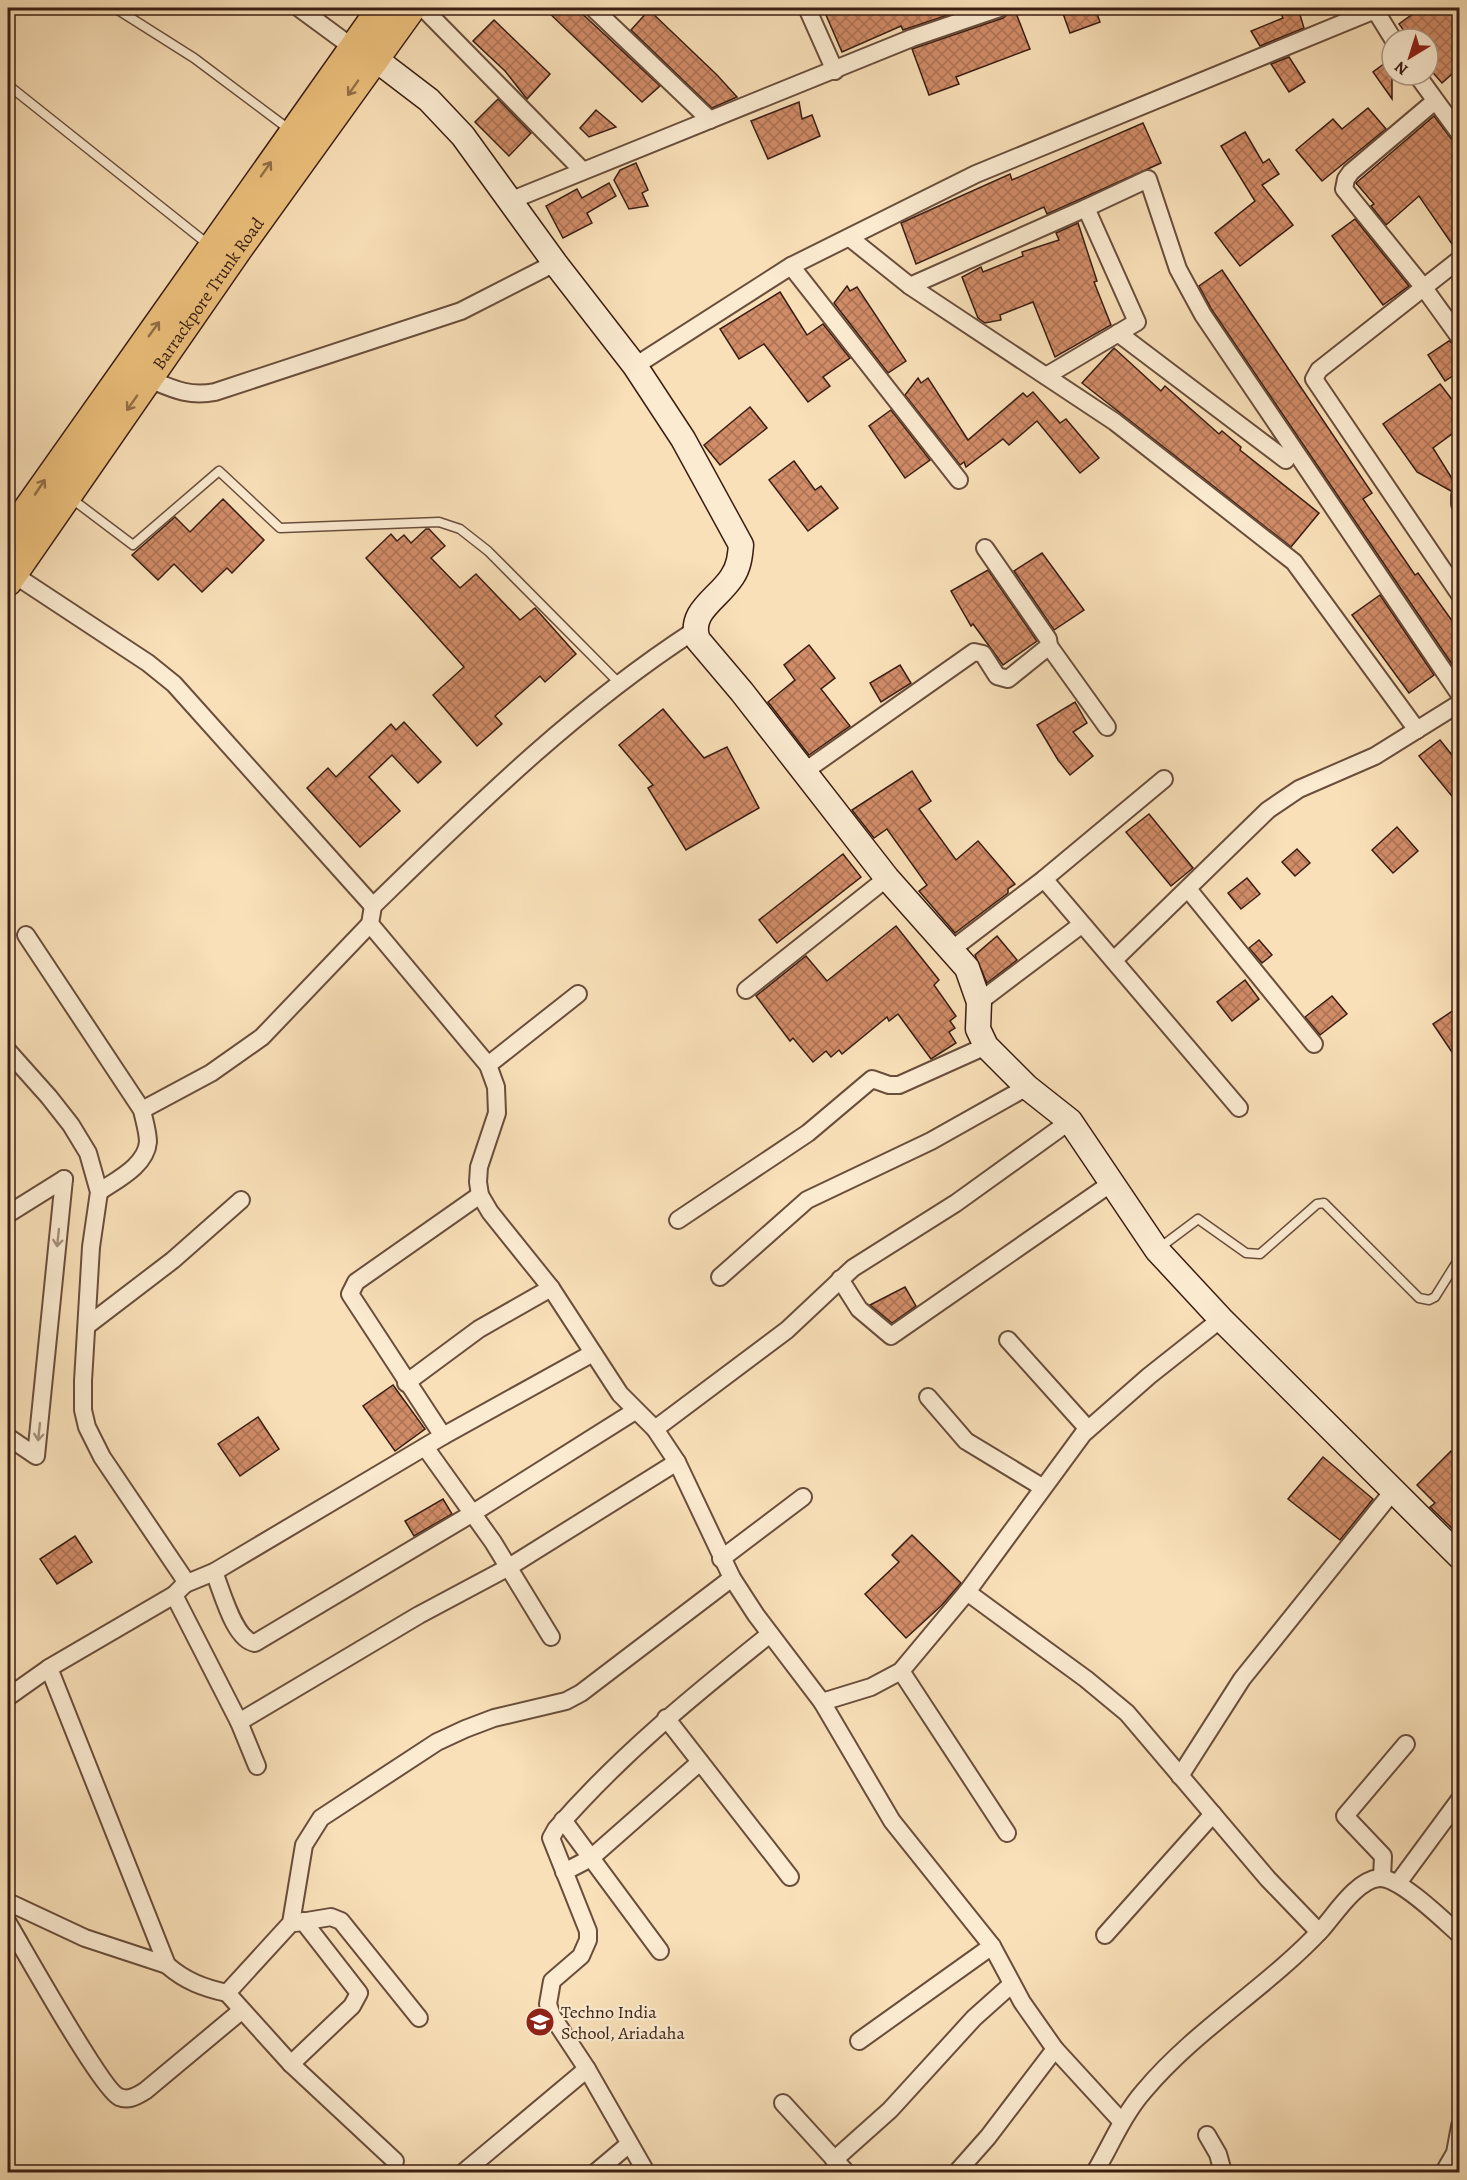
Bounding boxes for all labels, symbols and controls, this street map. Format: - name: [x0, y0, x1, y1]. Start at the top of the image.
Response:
- north arrow: [1380, 27, 1440, 87]
- text: N: [1390, 56, 1413, 80]
- one-way arrow: [347, 80, 359, 96]
- one-way arrow: [260, 162, 272, 178]
- street label: Barrackpore Trunk Road: [147, 212, 270, 374]
- one-way arrow: [147, 321, 160, 337]
- one-way arrow: [126, 394, 138, 410]
- one-way arrow: [34, 479, 46, 496]
- one-way arrow: [53, 1227, 64, 1247]
- one-way arrow: [33, 1421, 44, 1441]
- place label: Techno India School, Ariadaha: [561, 2000, 685, 2045]
- school or university icon: Techno India School, Ariadaha: [524, 2006, 556, 2038]

